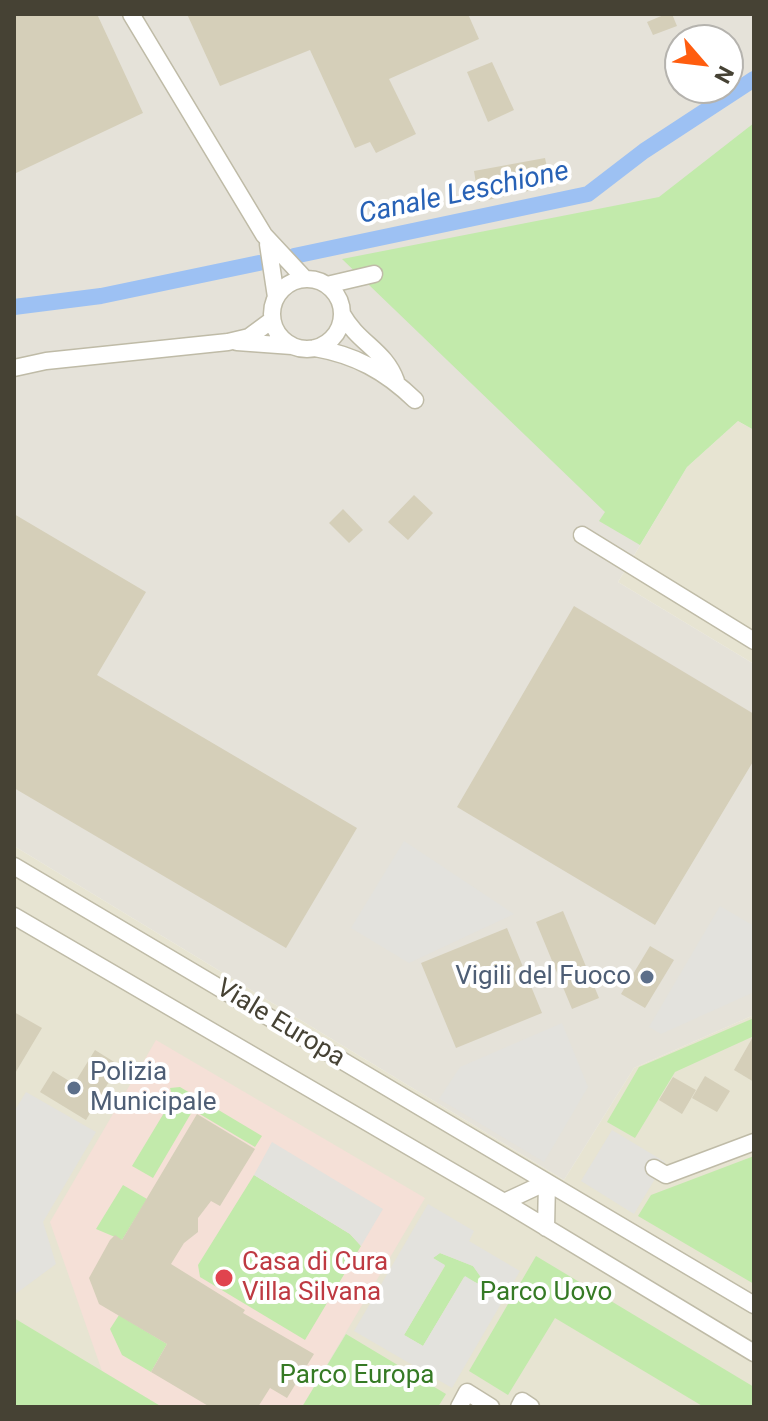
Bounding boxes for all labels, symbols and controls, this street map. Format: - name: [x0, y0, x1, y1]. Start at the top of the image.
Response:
- north arrow: [664, 24, 744, 104]
- text: N: [709, 62, 739, 87]
- water label: Canale Leschione: [356, 155, 572, 233]
- place label: Vigili del Fuoco: [455, 961, 631, 993]
- marker: Vigili del Fuoco: [638, 968, 656, 986]
- street label: Viale Europa: [210, 973, 350, 1075]
- place label: Polizia Municipale: [90, 1057, 216, 1118]
- marker: Polizia Municipale: [65, 1079, 83, 1097]
- place label: Casa di Cura Villa Silvana: [242, 1247, 388, 1308]
- marker: Casa di Cura Villa Silvana: [213, 1267, 235, 1289]
- park label: Parco Uovo: [480, 1277, 612, 1309]
- park label: Parco Europa: [280, 1360, 434, 1392]

